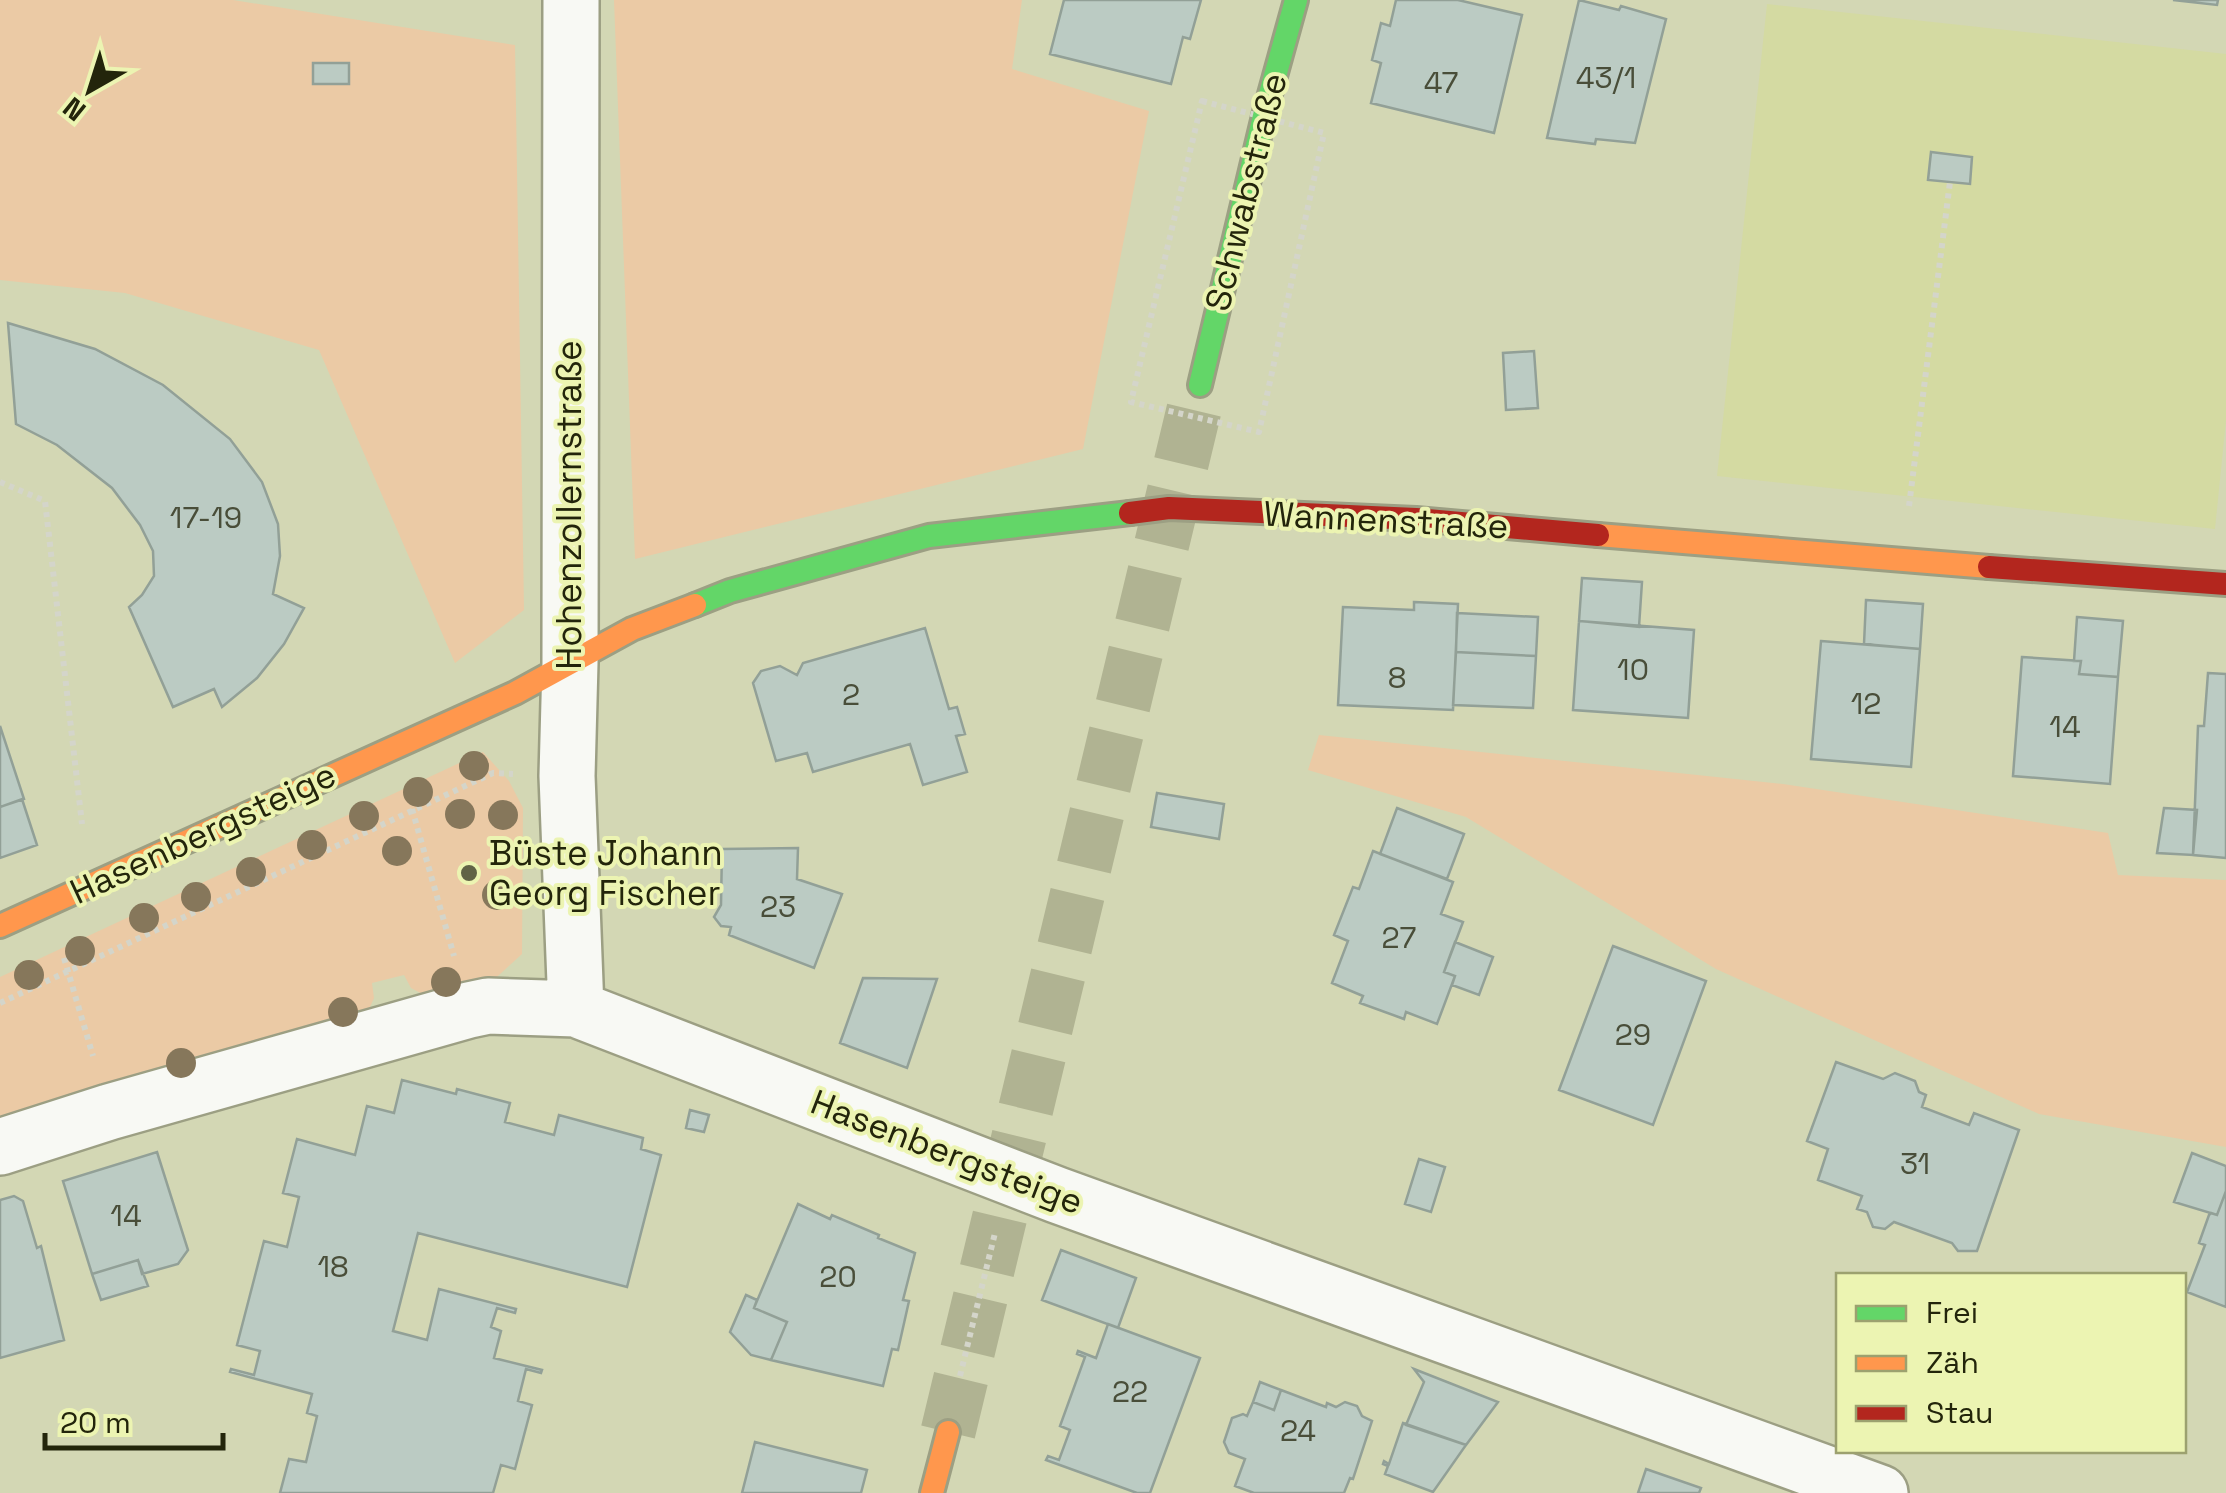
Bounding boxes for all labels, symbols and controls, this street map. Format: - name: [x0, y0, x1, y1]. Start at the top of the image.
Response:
- north arrow: [40, 40, 140, 140]
- house number: 43/1: [1576, 58, 1636, 97]
- house number: 47: [1424, 63, 1458, 102]
- street label: Schwabstraße: [1195, 68, 1297, 316]
- text: N: [56, 90, 93, 129]
- street label: Hohenzollernstraße: [547, 340, 591, 670]
- street label: Wannenstraße: [1262, 492, 1510, 548]
- house number: 17-19: [170, 498, 242, 537]
- house number: 10: [1617, 650, 1649, 689]
- house number: 8: [1388, 658, 1406, 697]
- house number: 2: [842, 675, 860, 714]
- house number: 12: [1851, 684, 1881, 723]
- house number: 14: [2049, 707, 2081, 746]
- street label: Hasenbergsteige: [63, 752, 343, 914]
- place label: Büste Johann Georg Fischer: [489, 831, 723, 915]
- marker: Büste Johann Georg Fischer: [458, 862, 480, 884]
- house number: 23: [760, 887, 796, 926]
- house number: 27: [1382, 918, 1416, 957]
- house number: 29: [1615, 1015, 1651, 1054]
- street label: Hasenbergsteige: [805, 1080, 1089, 1224]
- house number: 31: [1900, 1144, 1930, 1183]
- house number: 14: [110, 1196, 142, 1235]
- house number: 18: [317, 1247, 349, 1286]
- house number: 20: [819, 1257, 857, 1296]
- legend: [1836, 1273, 2186, 1453]
- text: Frei: [1926, 1293, 1978, 1332]
- text: Zäh: [1926, 1343, 1979, 1382]
- house number: 22: [1112, 1372, 1148, 1411]
- scale bar: [45, 1388, 222, 1450]
- text: Stau: [1926, 1393, 1993, 1432]
- text: 20 m: [60, 1403, 131, 1442]
- house number: 24: [1280, 1411, 1316, 1450]

